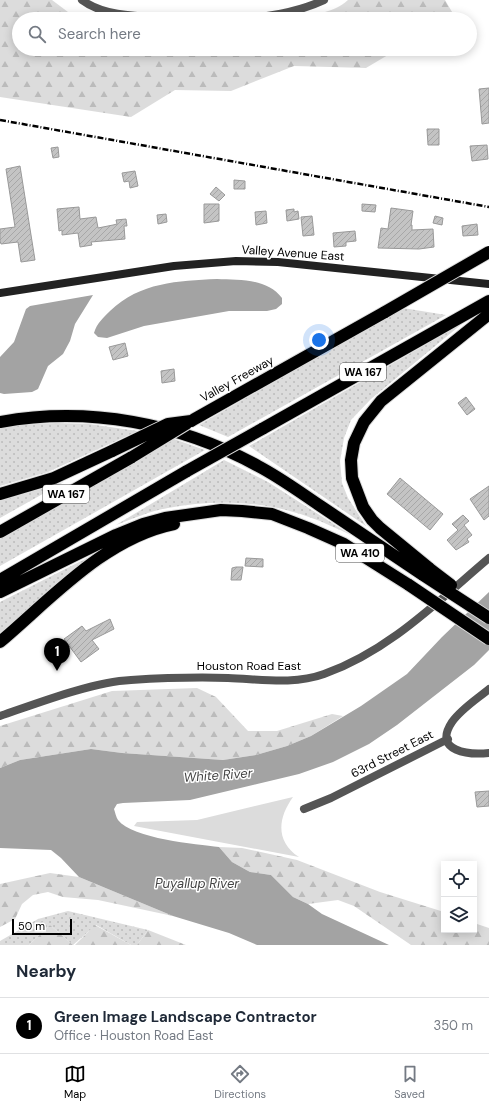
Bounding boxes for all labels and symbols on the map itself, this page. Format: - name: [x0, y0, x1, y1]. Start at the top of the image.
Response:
- street label: Valley Avenue East: [241, 241, 345, 265]
- your location: [309, 330, 329, 350]
- street label: Valley Freeway: [197, 352, 277, 406]
- road number: WA 167: [340, 363, 386, 381]
- road number: WA 167: [43, 485, 89, 503]
- road number: WA 410: [336, 544, 384, 562]
- pin: 1: [44, 638, 70, 671]
- street label: Houston Road East: [197, 658, 302, 674]
- street label: 63rd Street East: [348, 726, 436, 782]
- water label: White River: [183, 764, 254, 786]
- water label: Puyallup River: [155, 875, 240, 892]
- scale bar: [12, 917, 72, 936]

